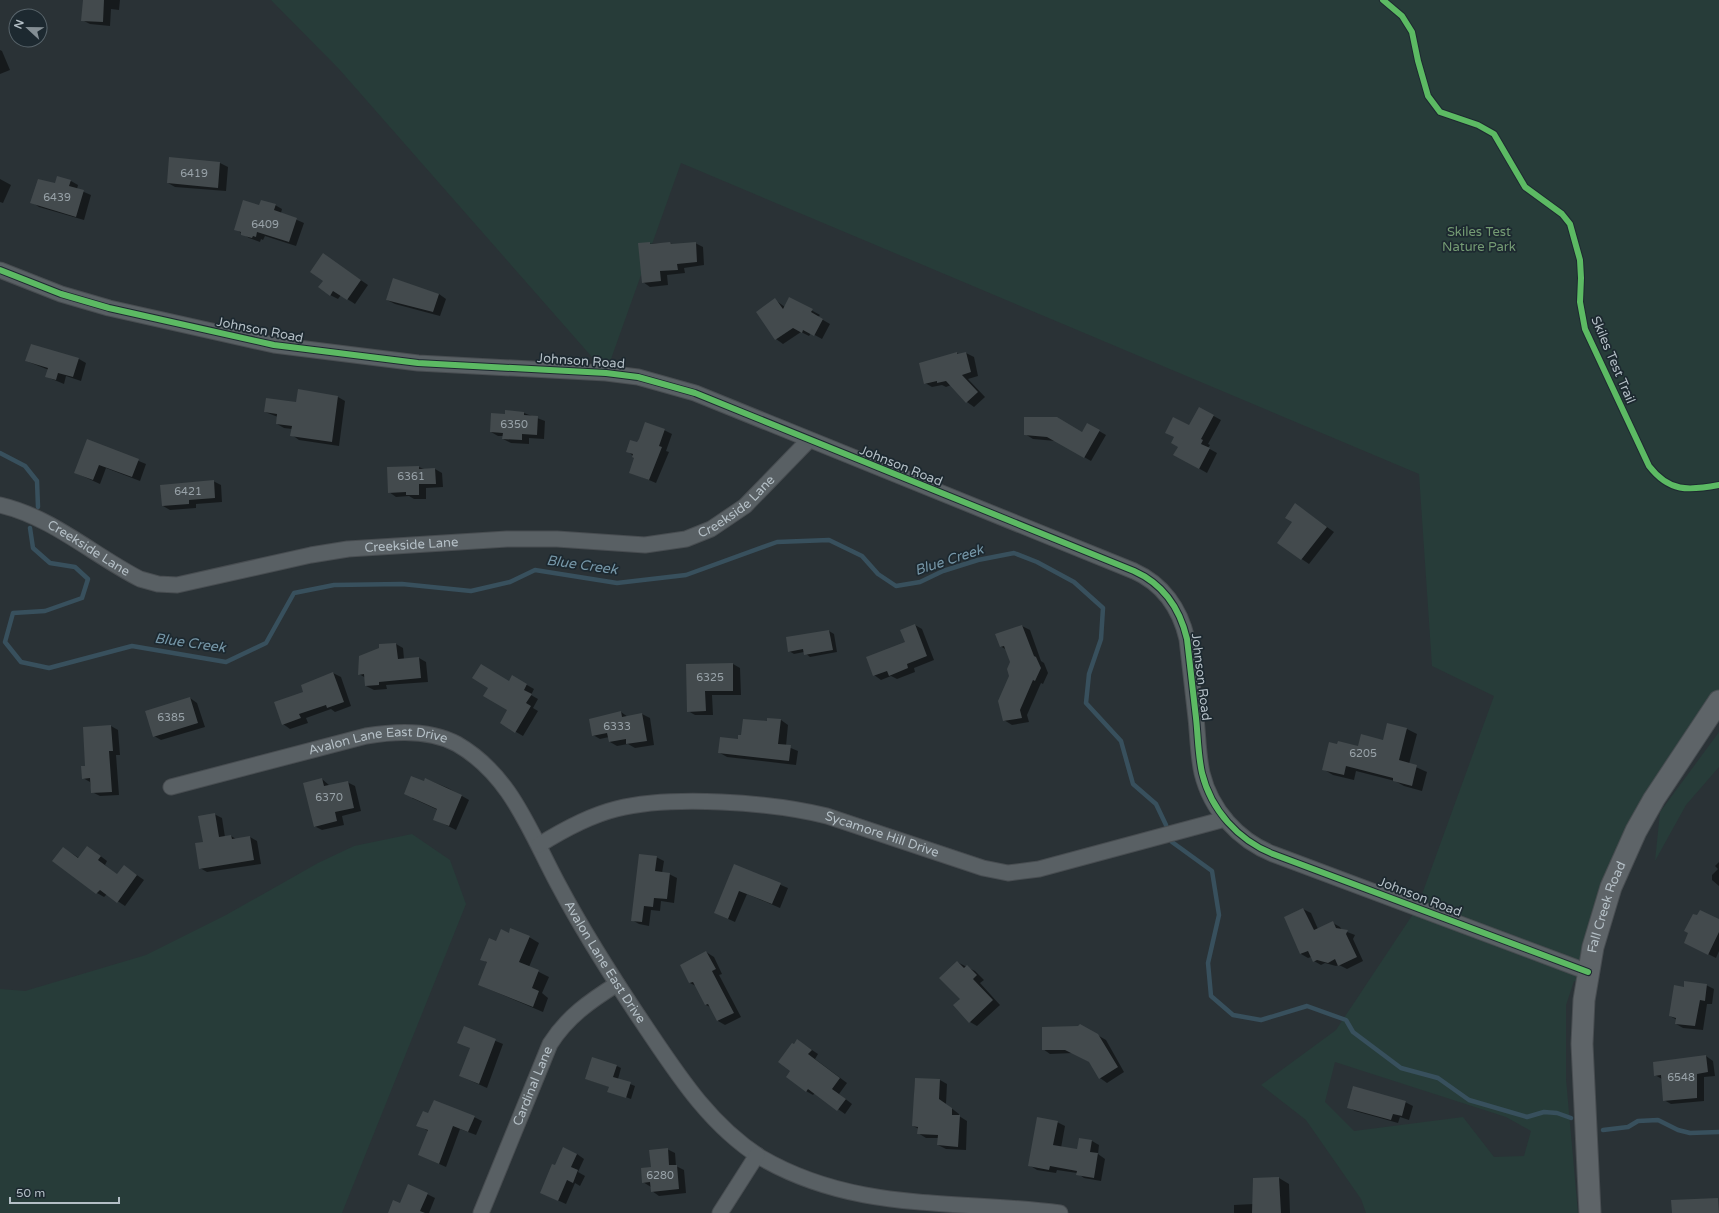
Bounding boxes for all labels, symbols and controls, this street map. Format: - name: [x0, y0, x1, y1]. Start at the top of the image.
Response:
- north arrow: [8, 8, 48, 48]
- text: N: [12, 18, 27, 31]
- house number: 6419: [180, 167, 208, 180]
- house number: 6439: [43, 191, 71, 204]
- house number: 6409: [251, 218, 279, 231]
- park label: Skiles Test Nature Park: [1442, 224, 1516, 255]
- street label: Johnson Road: [215, 314, 305, 346]
- street label: Skiles Test Trail: [1587, 314, 1639, 406]
- street label: Johnson Road: [537, 350, 625, 372]
- house number: 6350: [500, 418, 528, 431]
- street label: Johnson Road: [857, 442, 945, 490]
- house number: 6361: [397, 470, 425, 483]
- street label: Creekside Lane: [696, 472, 778, 541]
- house number: 6421: [174, 485, 202, 498]
- street label: Creekside Lane: [44, 517, 133, 580]
- street label: Creekside Lane: [364, 534, 459, 556]
- water label: Blue Creek: [912, 540, 987, 579]
- water label: Blue Creek: [545, 552, 620, 579]
- water label: Blue Creek: [153, 630, 228, 657]
- street label: Johnson Road: [1188, 632, 1214, 722]
- house number: 6325: [696, 671, 724, 684]
- house number: 6385: [157, 711, 185, 724]
- house number: 6333: [603, 720, 631, 733]
- street label: Avalon Lane East Drive: [307, 724, 450, 759]
- house number: 6205: [1349, 747, 1377, 760]
- house number: 6370: [315, 791, 343, 804]
- street label: Sycamore Hill Drive: [823, 808, 941, 861]
- street label: Fall Creek Road: [1584, 859, 1629, 954]
- street label: Johnson Road: [1376, 874, 1464, 920]
- street label: Avalon Lane East Drive: [561, 898, 649, 1026]
- street label: Cardinal Lane: [509, 1044, 556, 1128]
- house number: 6548: [1667, 1071, 1695, 1084]
- house number: 6280: [646, 1169, 674, 1182]
- scale bar: [10, 1179, 119, 1205]
- text: 50 m: [16, 1186, 45, 1200]

